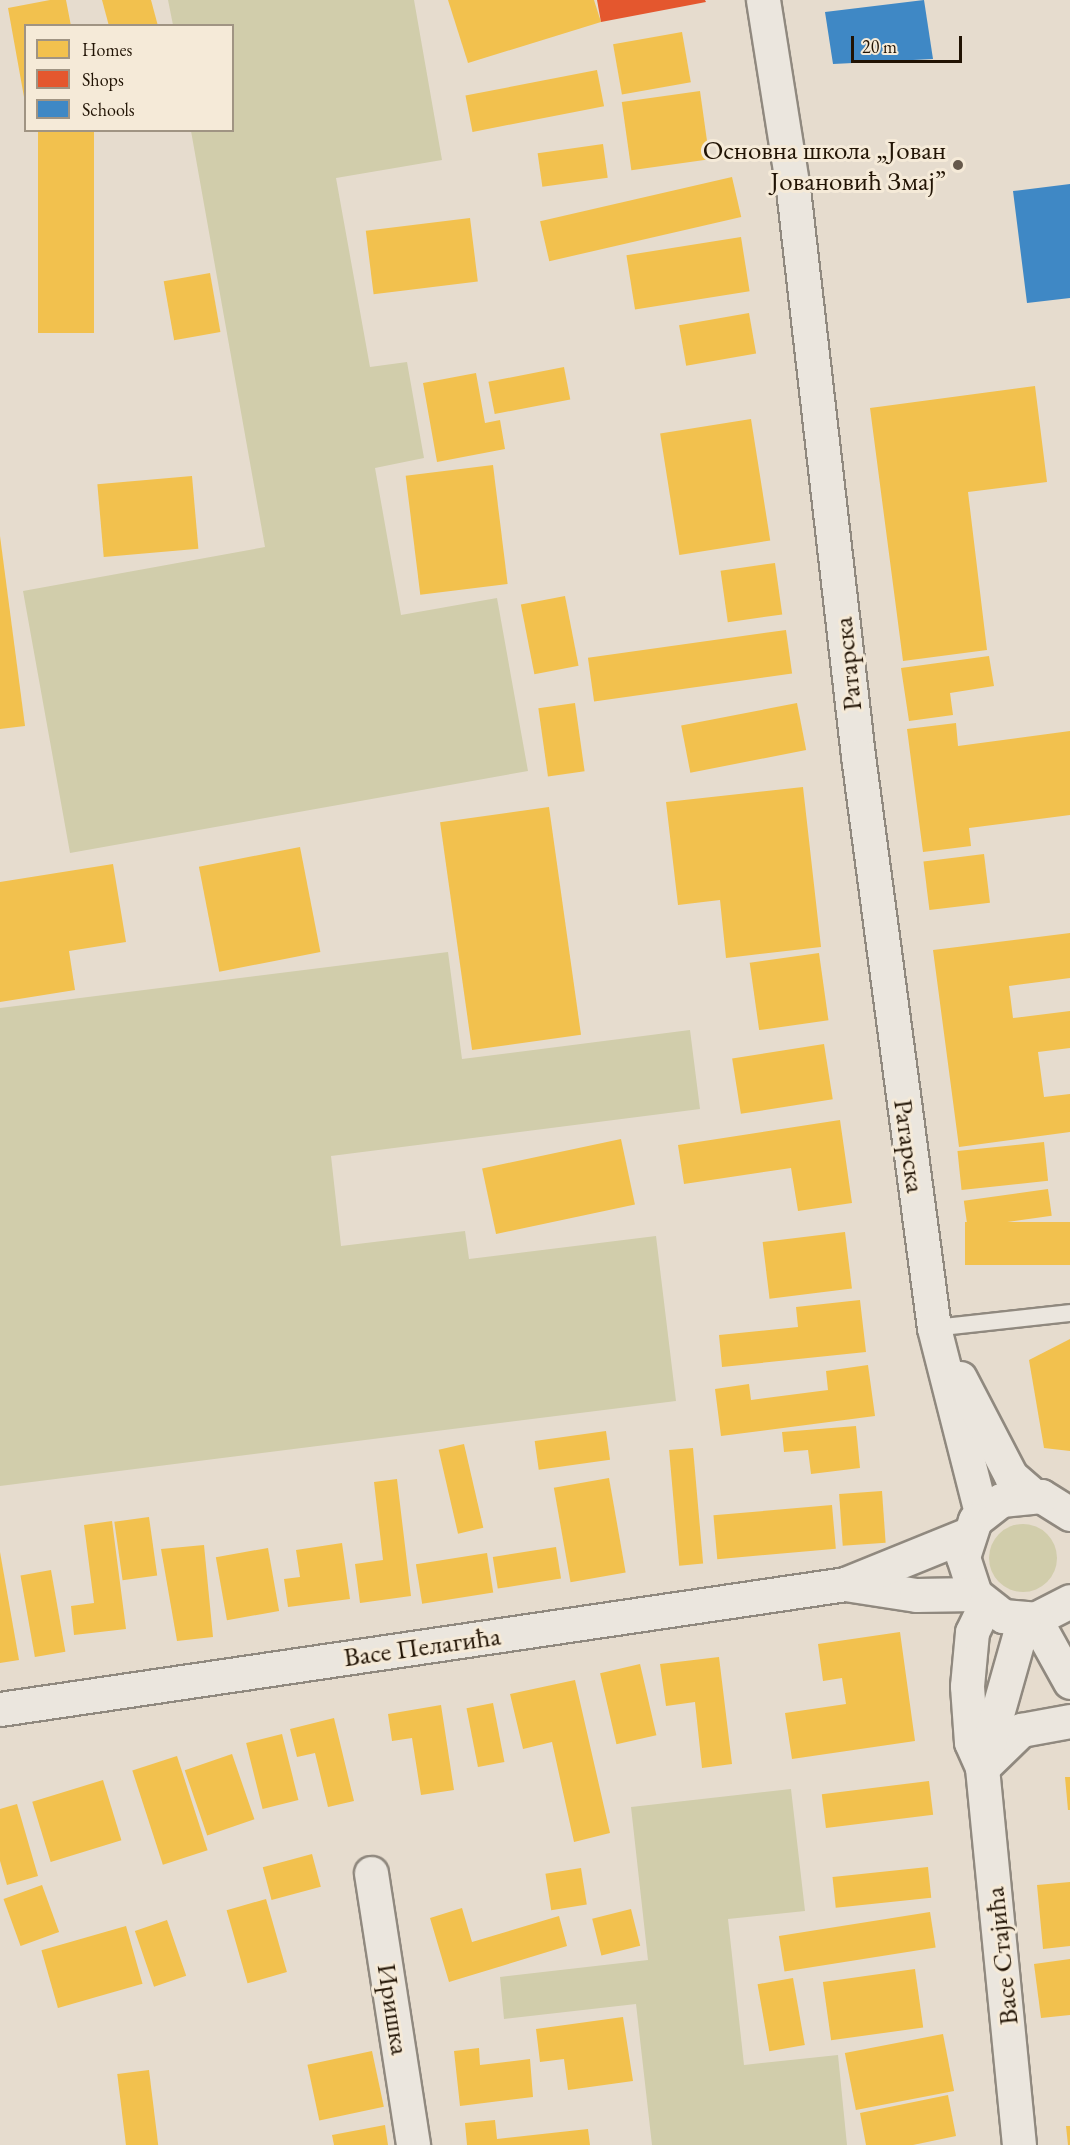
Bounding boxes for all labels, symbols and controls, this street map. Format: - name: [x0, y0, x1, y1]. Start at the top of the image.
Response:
- legend: [24, 24, 234, 132]
- scale bar: [854, 24, 965, 62]
- text: 20 m: [862, 35, 897, 58]
- text: Homes: [82, 38, 132, 61]
- text: Shops: [82, 68, 124, 91]
- text: Schools: [82, 98, 135, 121]
- place label: Основна школа „Јован Јовановић Змај”: [703, 133, 946, 196]
- marker: Основна школа „Јован Јовановић Змај”: [951, 158, 965, 172]
- street label: Ратарска: [826, 616, 868, 712]
- street label: Ратарска: [887, 1097, 933, 1195]
- street label: Васе Пелагића: [341, 1619, 503, 1673]
- street label: Васе Стајића: [978, 1885, 1024, 2027]
- street label: Иришка: [371, 1961, 417, 2057]

